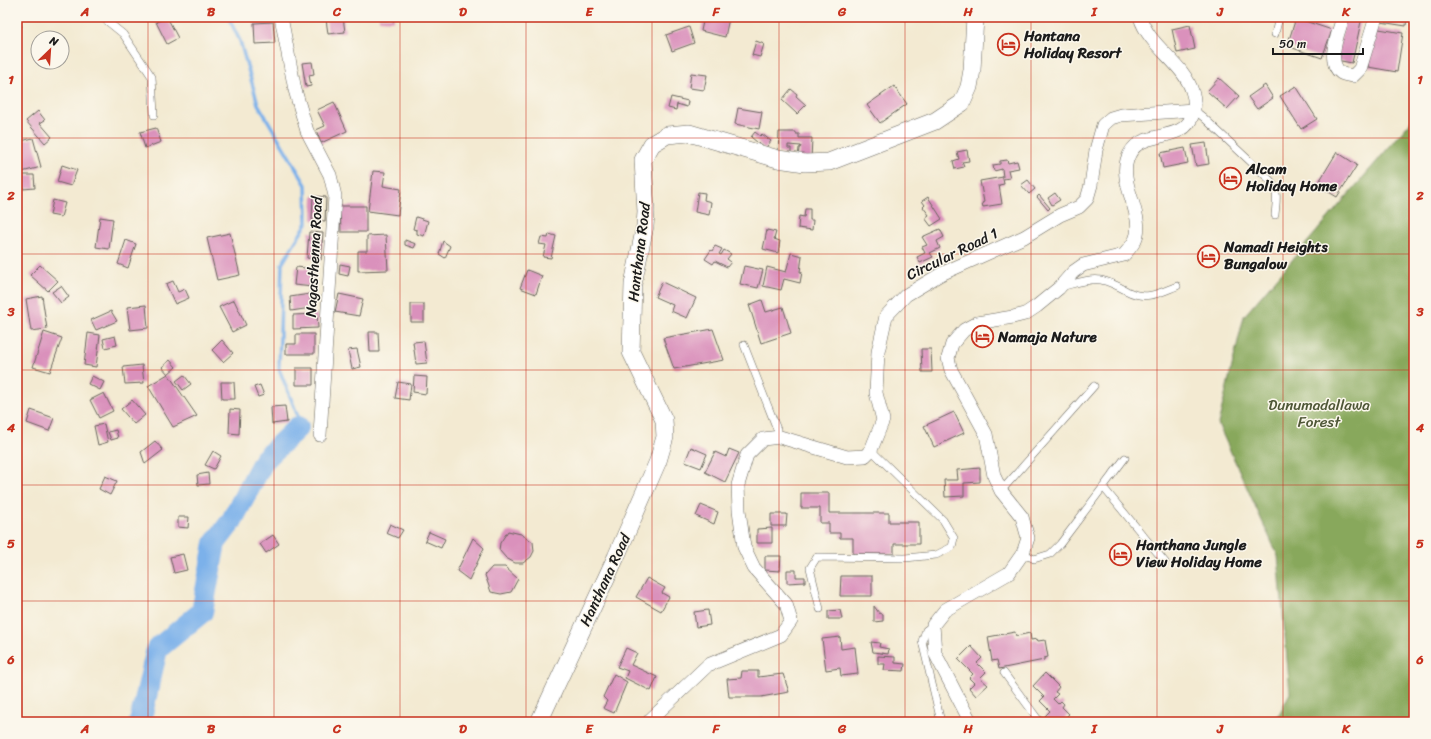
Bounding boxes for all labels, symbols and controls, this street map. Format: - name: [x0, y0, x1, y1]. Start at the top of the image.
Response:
- text: A: [80, 0, 89, 23]
- text: B: [207, 0, 216, 23]
- text: C: [332, 0, 342, 23]
- text: D: [459, 0, 467, 23]
- text: E: [585, 0, 594, 23]
- text: F: [711, 0, 720, 23]
- text: G: [837, 0, 847, 23]
- text: H: [962, 0, 973, 23]
- text: I: [1090, 0, 1098, 23]
- text: J: [1216, 0, 1224, 23]
- text: K: [1341, 0, 1351, 23]
- place label: Hantana Holiday Resort: [1023, 23, 1122, 66]
- north arrow: [30, 30, 70, 70]
- scale bar: [1273, 30, 1363, 56]
- text: N: [46, 31, 62, 52]
- hotel icon: Hantana Holiday Resort: [995, 32, 1021, 58]
- text: 50 m: [1279, 33, 1306, 55]
- text: 1: [8, 68, 14, 91]
- text: 1: [1417, 68, 1423, 91]
- place label: Alcam Holiday Home: [1245, 156, 1337, 199]
- hotel icon: Alcam Holiday Home: [1218, 165, 1244, 191]
- text: 2: [6, 184, 15, 207]
- text: 2: [1415, 184, 1424, 207]
- street label: Nagasthenna Road: [298, 195, 330, 318]
- street label: Hanthana Road: [620, 200, 658, 303]
- street label: Circular Road 1: [902, 220, 1002, 288]
- place label: Namadi Heights Bungalow: [1223, 234, 1328, 277]
- hotel icon: Namadi Heights Bungalow: [1195, 243, 1221, 269]
- text: 3: [6, 300, 15, 323]
- text: 3: [1415, 300, 1424, 323]
- hotel icon: Namaja Nature: [970, 324, 996, 350]
- place label: Namaja Nature: [997, 324, 1097, 350]
- park label: Dunumadallawa Forest: [1268, 392, 1370, 435]
- text: 4: [6, 416, 16, 439]
- text: 4: [1415, 416, 1425, 439]
- street label: Hanthana Road: [572, 528, 638, 631]
- text: 5: [7, 532, 15, 555]
- place label: Hanthana Jungle View Holiday Home: [1135, 532, 1262, 575]
- text: 5: [1416, 532, 1424, 555]
- hotel icon: Hanthana Jungle View Holiday Home: [1108, 541, 1134, 567]
- text: 6: [6, 648, 15, 671]
- text: 6: [1415, 648, 1424, 671]
- text: A: [80, 717, 89, 739]
- text: B: [207, 717, 216, 739]
- text: C: [332, 717, 342, 739]
- text: D: [459, 717, 467, 739]
- text: E: [585, 717, 594, 739]
- text: F: [711, 717, 720, 739]
- text: G: [837, 717, 847, 739]
- text: H: [962, 717, 973, 739]
- text: I: [1090, 717, 1098, 739]
- text: J: [1216, 717, 1224, 739]
- text: K: [1341, 717, 1351, 739]

